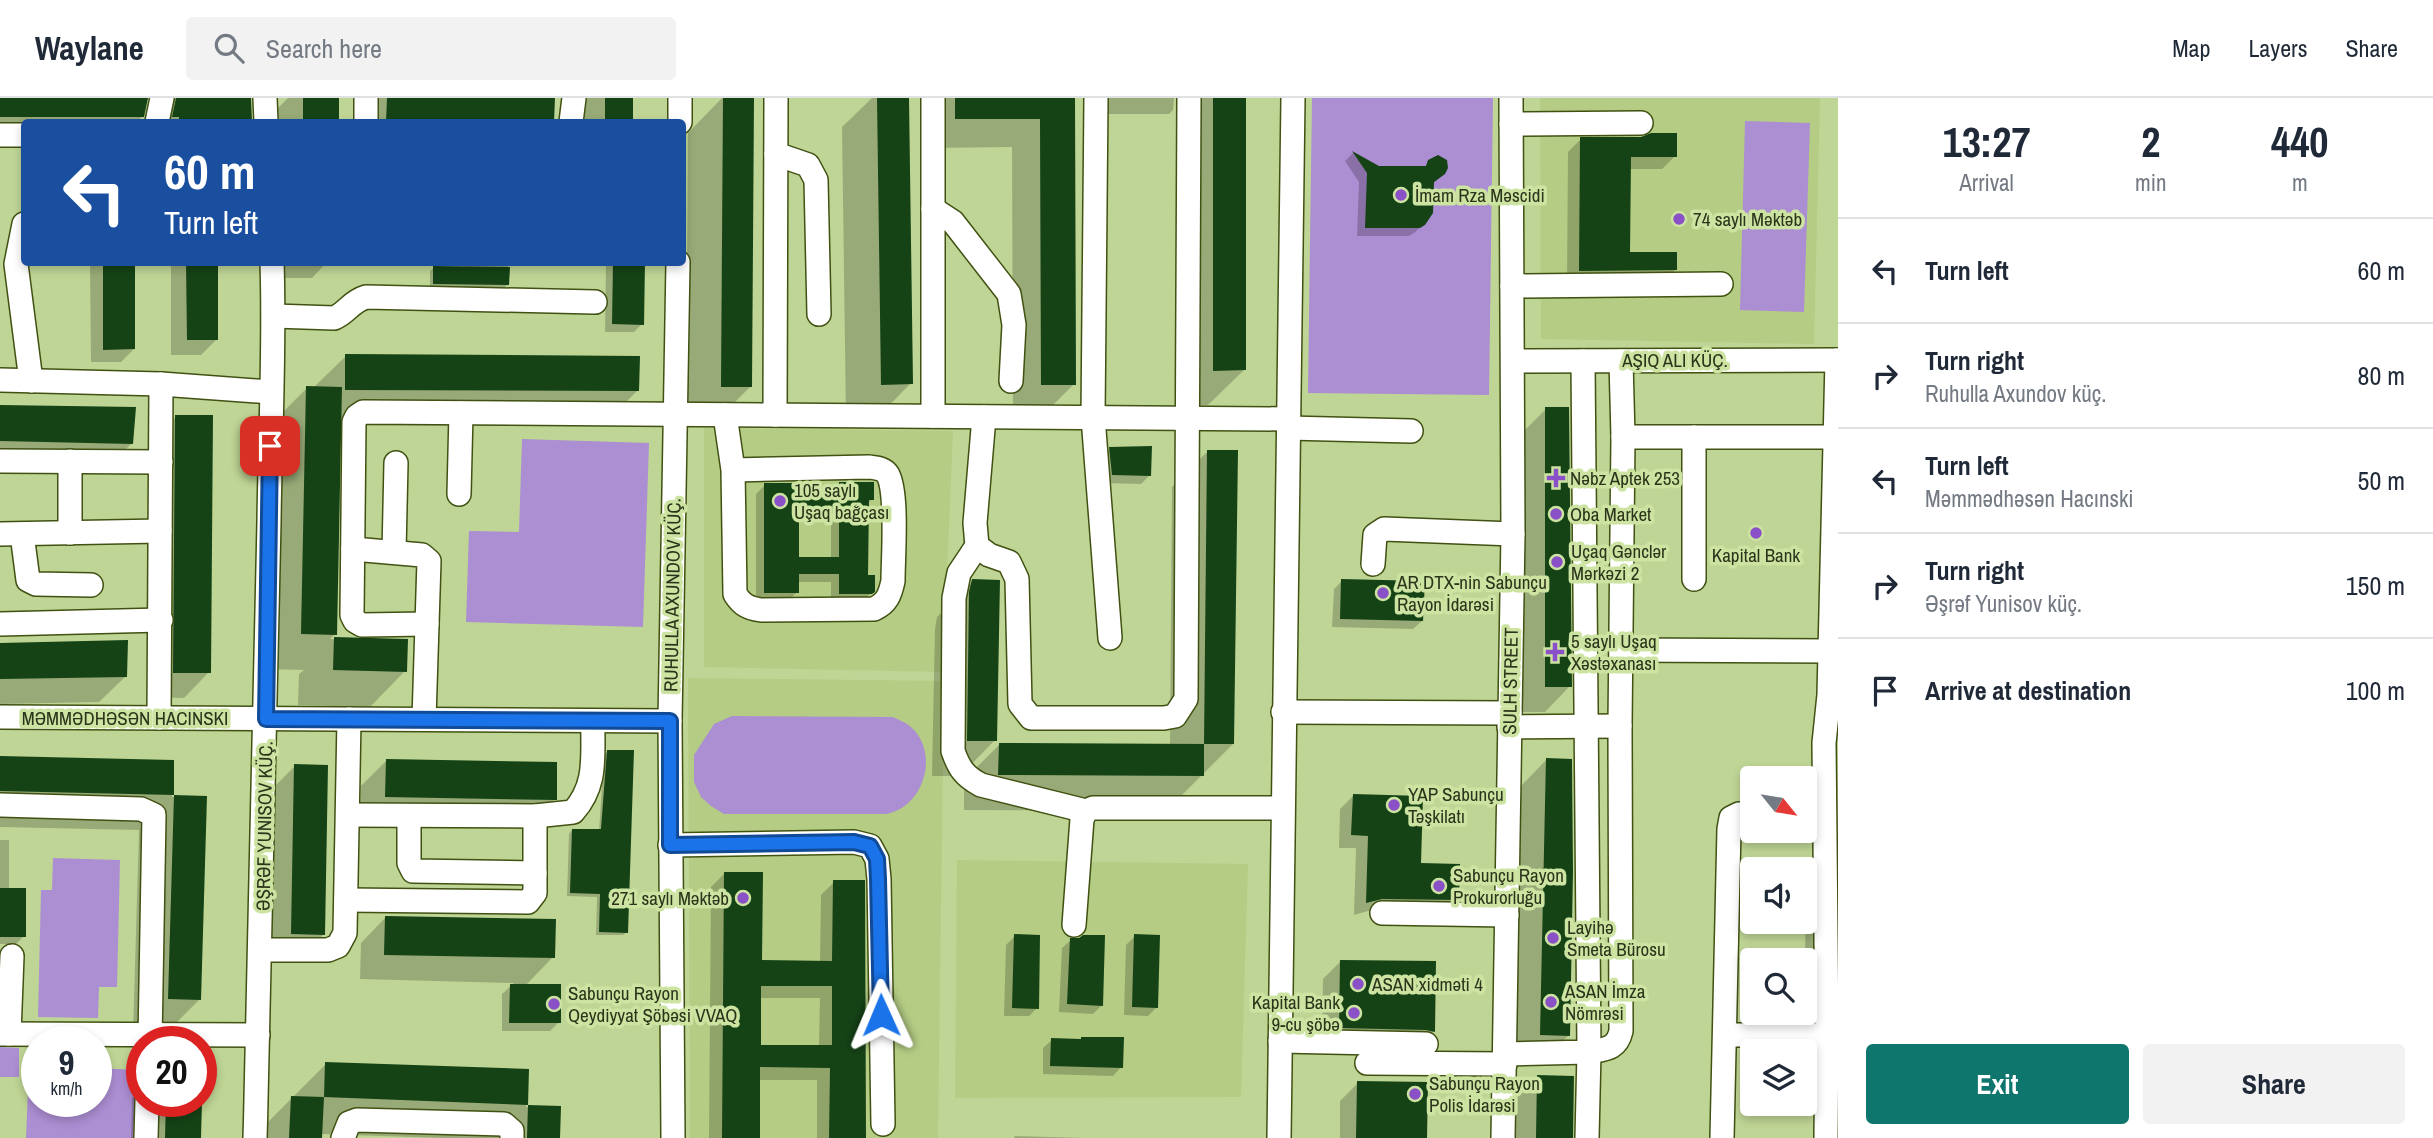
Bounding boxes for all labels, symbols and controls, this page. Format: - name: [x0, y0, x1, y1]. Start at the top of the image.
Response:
- search box: [186, 17, 676, 80]
- text: Waylane: [35, 26, 144, 70]
- icon: search: [210, 29, 248, 67]
- text: Search here: [266, 31, 382, 66]
- text: Map: [2172, 32, 2210, 64]
- text: Layers: [2248, 32, 2307, 64]
- text: Share: [2345, 32, 2398, 64]
- text: 13:27: [1943, 114, 2031, 170]
- text: 2: [2141, 114, 2160, 170]
- text: 440: [2271, 114, 2329, 170]
- text: 60 m: [164, 138, 256, 204]
- icon: left: [49, 147, 140, 238]
- text: Arrival: [1959, 167, 2014, 198]
- text: min: [2135, 167, 2167, 198]
- text: m: [2292, 167, 2308, 198]
- place label: İmam Rza Məscidi: [1415, 182, 1545, 208]
- marker: İmam Rza Məscidi: [1393, 187, 1409, 203]
- text: Turn left: [164, 201, 258, 244]
- place label: 74 saylı Məktəb: [1693, 206, 1802, 232]
- marker: 74 saylı Məktəb: [1671, 211, 1687, 227]
- icon: left: [1866, 252, 1904, 290]
- text: Turn left: [1925, 253, 2009, 288]
- text: 60 m: [2358, 253, 2405, 288]
- text: Turn right: [1925, 343, 2024, 378]
- street label: AŞIQ ALI KÜÇ.: [1621, 347, 1728, 373]
- icon: right: [1866, 357, 1904, 395]
- text: 80 m: [2358, 358, 2405, 393]
- text: Ruhulla Axundov küç.: [1925, 378, 2106, 409]
- pin: [240, 416, 300, 476]
- icon: arrive: [251, 427, 289, 465]
- text: Turn left: [1925, 448, 2009, 483]
- icon: left: [1866, 462, 1904, 500]
- text: 50 m: [2358, 463, 2405, 498]
- place label: Nəbz Aptek 253: [1570, 465, 1680, 491]
- marker: Nəbz Aptek 253: [1548, 470, 1564, 486]
- place label: 105 saylı Uşaq bağçası: [794, 477, 889, 525]
- text: Məmmədhəsən Hacınski: [1925, 483, 2134, 514]
- marker: 105 saylı Uşaq bağçası: [772, 493, 788, 509]
- street label: RUHULLA AXUNDOV KÜÇ.: [657, 498, 687, 692]
- place label: Oba Market: [1570, 501, 1652, 527]
- marker: Oba Market: [1548, 506, 1564, 522]
- marker: Kapital Bank: [1748, 525, 1764, 541]
- place label: Uçaq Gənclər Mərkəzi 2: [1571, 538, 1667, 586]
- place label: Kapital Bank: [1712, 542, 1800, 568]
- text: Turn right: [1925, 553, 2024, 588]
- marker: Uçaq Gənclər Mərkəzi 2: [1549, 554, 1565, 570]
- icon: right: [1866, 567, 1904, 605]
- text: 150 m: [2346, 568, 2405, 603]
- place label: AR DTX-nin Sabunçu Rayon İdarəsi: [1396, 569, 1547, 617]
- marker: AR DTX-nin Sabunçu Rayon İdarəsi: [1375, 585, 1391, 601]
- text: Əşrəf Yunisov küç.: [1925, 588, 2082, 619]
- street label: SULH STREET: [1496, 627, 1524, 735]
- place label: 5 saylı Uşaq Xəstəxanası: [1571, 628, 1657, 676]
- marker: 5 saylı Uşaq Xəstəxanası: [1545, 642, 1565, 662]
- icon: arrive: [1866, 672, 1904, 710]
- text: Arrive at destination: [1925, 673, 2131, 708]
- text: 100 m: [2346, 673, 2405, 708]
- street label: MƏMMƏDHƏSƏN HACINSKI: [22, 705, 228, 731]
- street label: ƏŞRƏF YUNISOV KÜÇ.: [250, 741, 278, 911]
- north arrow: [1740, 766, 1816, 844]
- map controls: [1740, 766, 1817, 1116]
- place label: YAP Sabunçu Təşkilatı: [1408, 781, 1504, 829]
- marker: YAP Sabunçu Təşkilatı: [1386, 797, 1402, 813]
- button: sound: [1740, 857, 1817, 934]
- place label: Sabunçu Rayon Prokurorluğu: [1453, 862, 1564, 910]
- marker: Sabunçu Rayon Prokurorluğu: [1431, 878, 1447, 894]
- place label: 271 saylı Məktəb: [611, 885, 729, 911]
- marker: 271 saylı Məktəb: [735, 890, 751, 906]
- place label: Layihə Smeta Bürosu: [1567, 914, 1666, 962]
- marker: Layihə Smeta Bürosu: [1545, 930, 1561, 946]
- button: search: [1740, 948, 1817, 1025]
- place label: ASAN xidməti 4: [1371, 971, 1483, 997]
- marker: ASAN xidməti 4: [1350, 976, 1366, 992]
- position arrow: [844, 978, 918, 1052]
- place label: ASAN İmza Nömrəsi: [1564, 978, 1646, 1026]
- place label: Sabunçu Rayon Qeydiyyat Şöbəsi VVAQ: [568, 980, 737, 1028]
- place label: Kapital Bank 9-cu şöbə: [1252, 989, 1340, 1037]
- marker: ASAN İmza Nömrəsi: [1543, 994, 1559, 1010]
- marker: Sabunçu Rayon Qeydiyyat Şöbəsi VVAQ: [546, 996, 562, 1012]
- marker: Kapital Bank 9-cu şöbə: [1346, 1005, 1362, 1021]
- speed limit sign: 20: [126, 1026, 217, 1117]
- text: 9: [59, 1039, 74, 1086]
- button: layers: [1740, 1039, 1817, 1116]
- button: Exit: [1866, 1044, 2129, 1124]
- button: Share: [2143, 1044, 2405, 1124]
- place label: Sabunçu Rayon Polis İdarəsi: [1429, 1070, 1540, 1118]
- text: km/h: [51, 1076, 83, 1101]
- marker: Sabunçu Rayon Polis İdarəsi: [1407, 1086, 1423, 1102]

